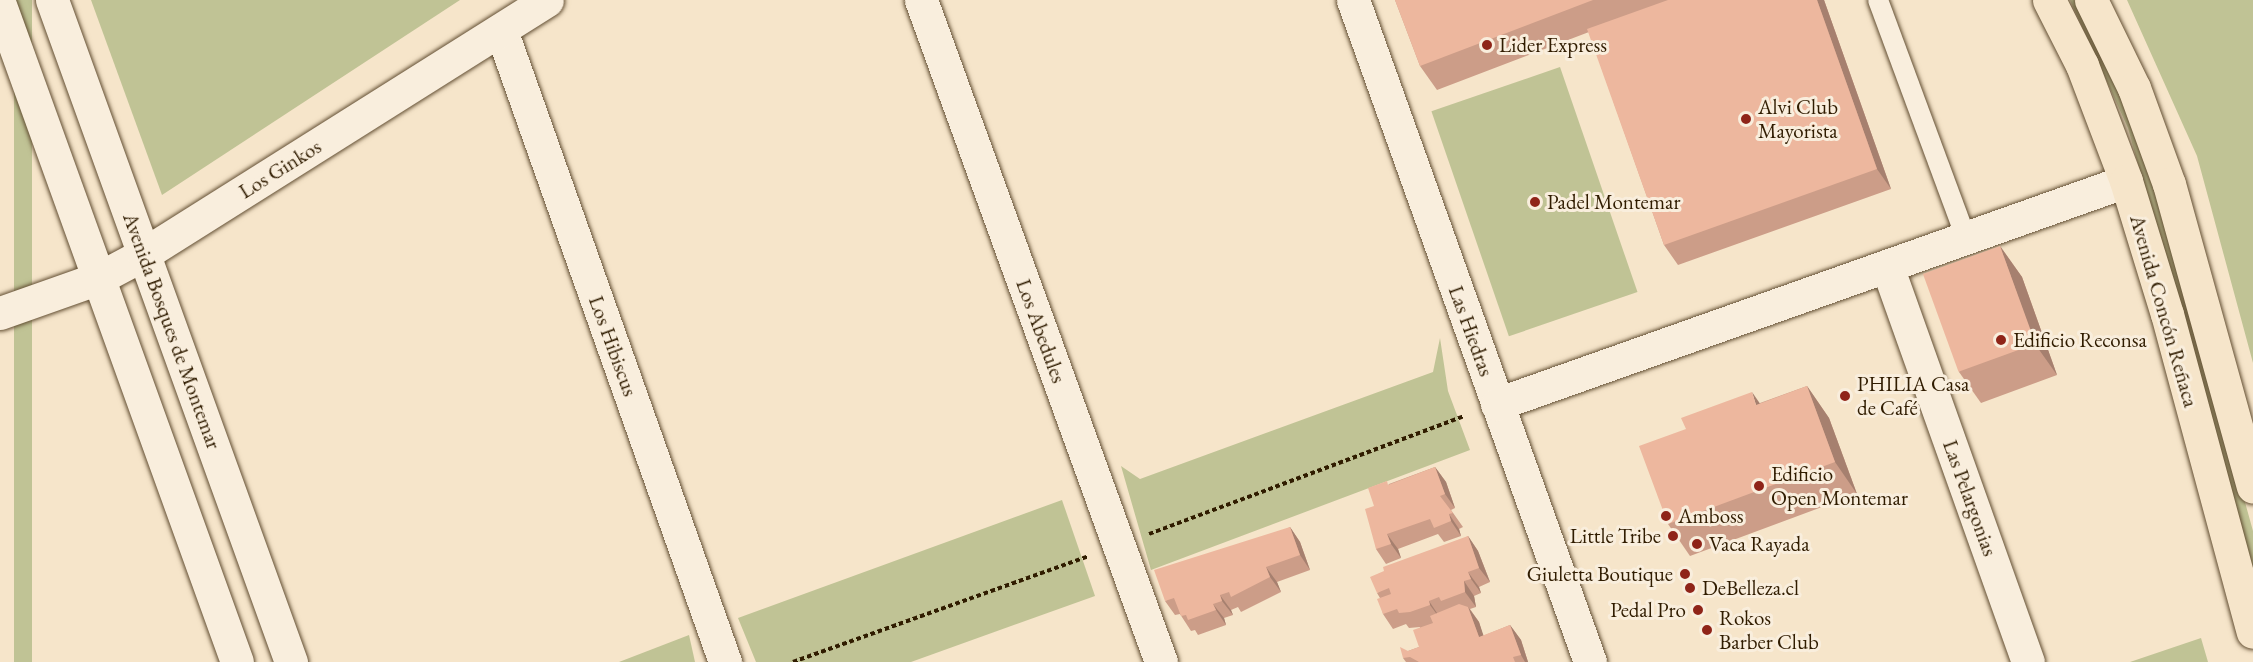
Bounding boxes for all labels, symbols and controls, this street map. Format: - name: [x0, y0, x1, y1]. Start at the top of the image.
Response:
- place label: Lider Express: [1499, 32, 1607, 58]
- marker: Lider Express: [1480, 38, 1494, 52]
- place label: Alvi Club Mayorista: [1758, 94, 1838, 144]
- marker: Alvi Club Mayorista: [1739, 112, 1753, 126]
- street label: Los Ginkos: [234, 134, 326, 204]
- place label: Padel Montemar: [1547, 189, 1680, 215]
- marker: Padel Montemar: [1528, 195, 1542, 209]
- street label: Avenida Bosques de Montemar: [117, 209, 227, 453]
- street label: Avenida Concón Reñaca: [2124, 212, 2204, 410]
- street label: Los Abedules: [1011, 276, 1071, 386]
- street label: Las Hiedras: [1443, 282, 1499, 380]
- street label: Los Hibiscus: [583, 292, 643, 400]
- place label: Edificio Reconsa: [2013, 327, 2147, 353]
- marker: Edificio Reconsa: [1994, 333, 2008, 347]
- place label: PHILIA Casa de Café: [1857, 371, 1969, 421]
- marker: PHILIA Casa de Café: [1838, 389, 1852, 403]
- street label: Las Pelargonias: [1937, 437, 2003, 559]
- place label: Edificio Open Montemar: [1771, 461, 1908, 511]
- marker: Edificio Open Montemar: [1752, 479, 1766, 493]
- place label: Amboss: [1678, 503, 1744, 529]
- marker: Amboss: [1659, 509, 1673, 523]
- place label: Little Tribe: [1570, 523, 1661, 549]
- marker: Little Tribe: [1666, 529, 1680, 543]
- place label: Vaca Rayada: [1709, 531, 1810, 557]
- marker: Vaca Rayada: [1690, 537, 1704, 551]
- place label: Giuletta Boutique: [1527, 561, 1673, 587]
- marker: Giuletta Boutique: [1678, 567, 1692, 581]
- place label: DeBelleza.cl: [1702, 575, 1799, 601]
- marker: DeBelleza.cl: [1683, 581, 1697, 595]
- place label: Pedal Pro: [1610, 597, 1686, 623]
- marker: Pedal Pro: [1691, 603, 1705, 617]
- place label: Rokos Barber Club: [1719, 605, 1819, 655]
- marker: Rokos Barber Club: [1700, 623, 1714, 637]

